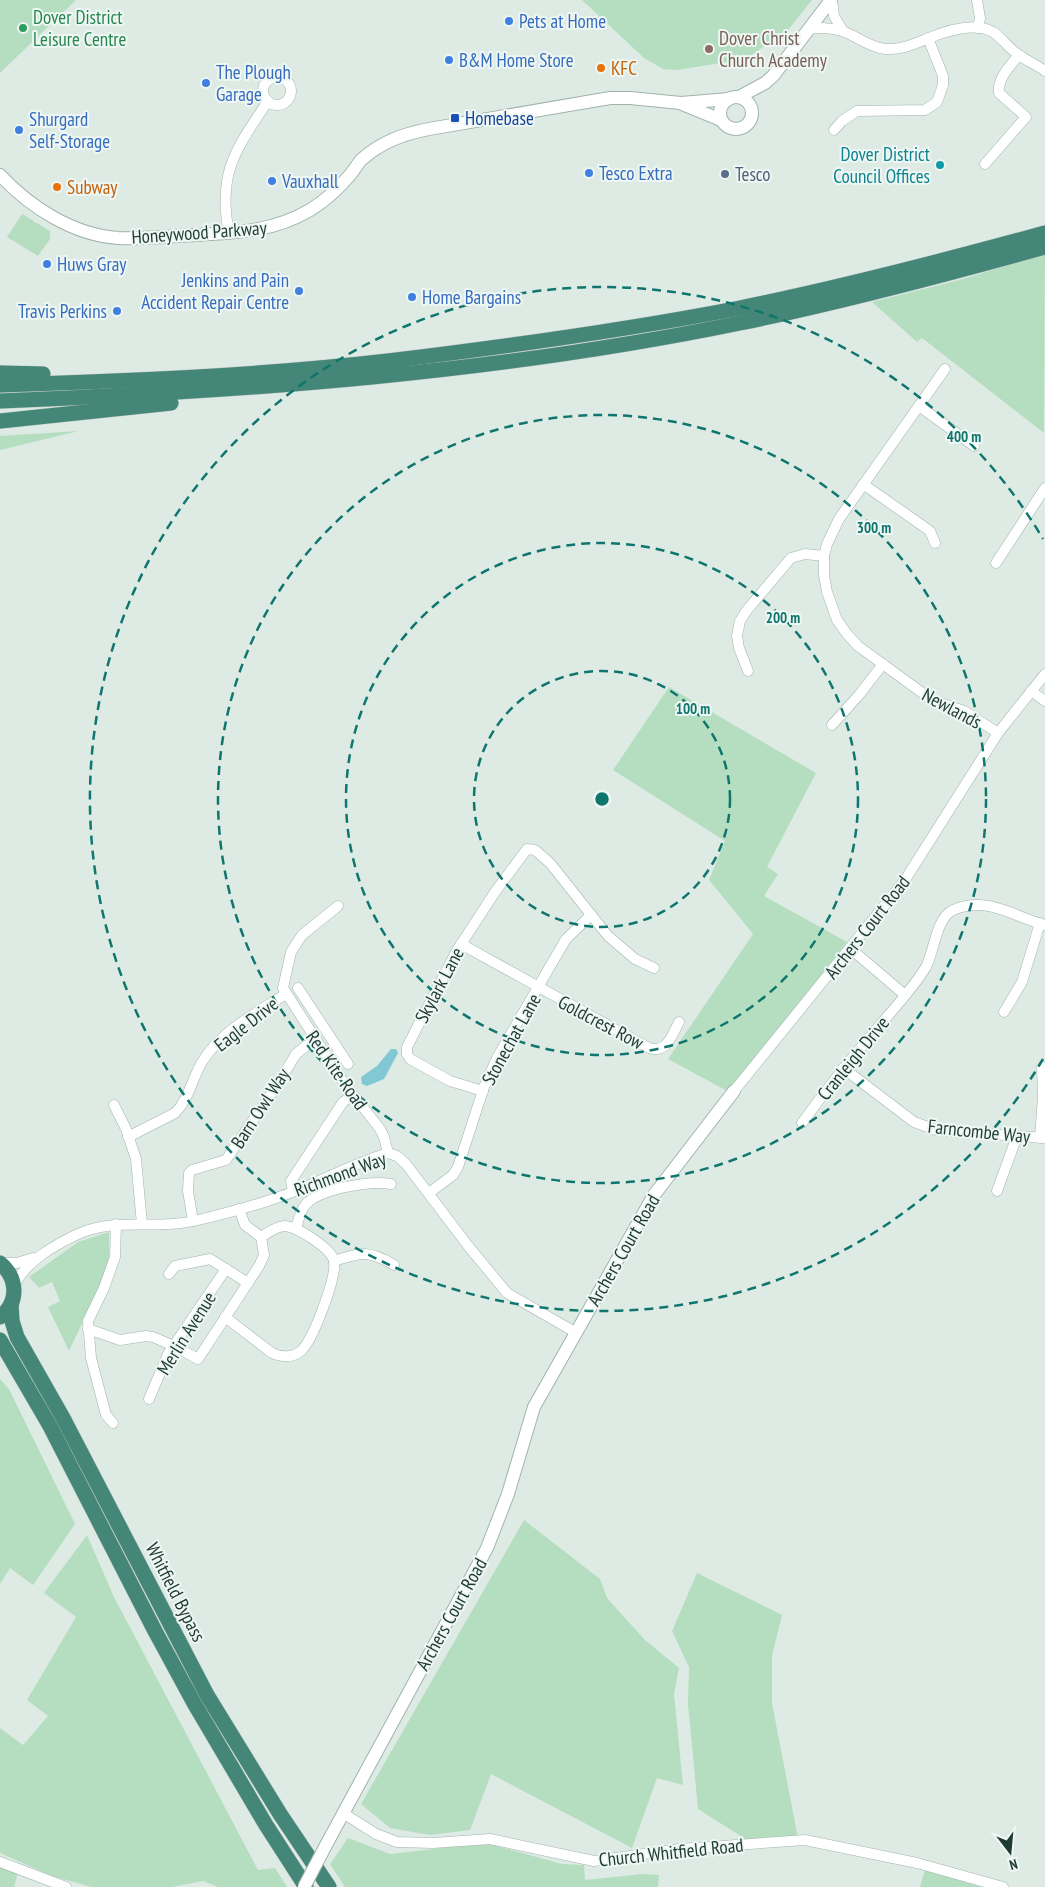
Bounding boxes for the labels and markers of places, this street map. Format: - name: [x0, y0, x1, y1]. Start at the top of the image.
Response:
- place label: Dover District Leisure Centre: [33, 5, 127, 51]
- place label: Pets at Home: [519, 9, 606, 33]
- marker: Pets at Home: [503, 15, 515, 27]
- marker: Dover District Leisure Centre: [17, 22, 29, 34]
- place label: Dover Christ Church Academy: [719, 26, 828, 72]
- marker: Dover Christ Church Academy: [703, 43, 715, 55]
- place label: B&M Home Store: [459, 48, 574, 72]
- marker: B&M Home Store: [443, 54, 455, 66]
- place label: KFC: [611, 56, 637, 80]
- place label: The Plough Garage: [216, 60, 291, 106]
- marker: KFC: [595, 62, 607, 74]
- marker: The Plough Garage: [200, 77, 212, 89]
- place label: Homebase: [465, 106, 534, 130]
- place label: Shurgard Self-Storage: [29, 107, 110, 153]
- marker: Homebase: [449, 112, 461, 124]
- marker: Shurgard Self-Storage: [13, 124, 25, 136]
- place label: Dover District Council Offices: [833, 142, 931, 188]
- marker: Dover District Council Offices: [934, 159, 946, 171]
- place label: Tesco Extra: [599, 161, 673, 185]
- place label: Tesco: [735, 162, 770, 186]
- marker: Tesco Extra: [583, 167, 595, 179]
- marker: Tesco: [719, 168, 731, 180]
- place label: Vauxhall: [281, 169, 339, 193]
- place label: Subway: [67, 175, 118, 199]
- marker: Vauxhall: [266, 175, 278, 187]
- marker: Subway: [51, 181, 63, 193]
- place label: Huws Gray: [57, 252, 127, 276]
- marker: Huws Gray: [41, 258, 53, 270]
- place label: Jenkins and Pain Accident Repair Centre: [141, 268, 289, 314]
- marker: Jenkins and Pain Accident Repair Centre: [293, 285, 305, 297]
- place label: Home Bargains: [422, 285, 521, 309]
- marker: Home Bargains: [406, 291, 418, 303]
- place label: Travis Perkins: [18, 299, 107, 323]
- marker: Travis Perkins: [111, 305, 123, 317]
- centre of rings: [593, 790, 611, 808]

